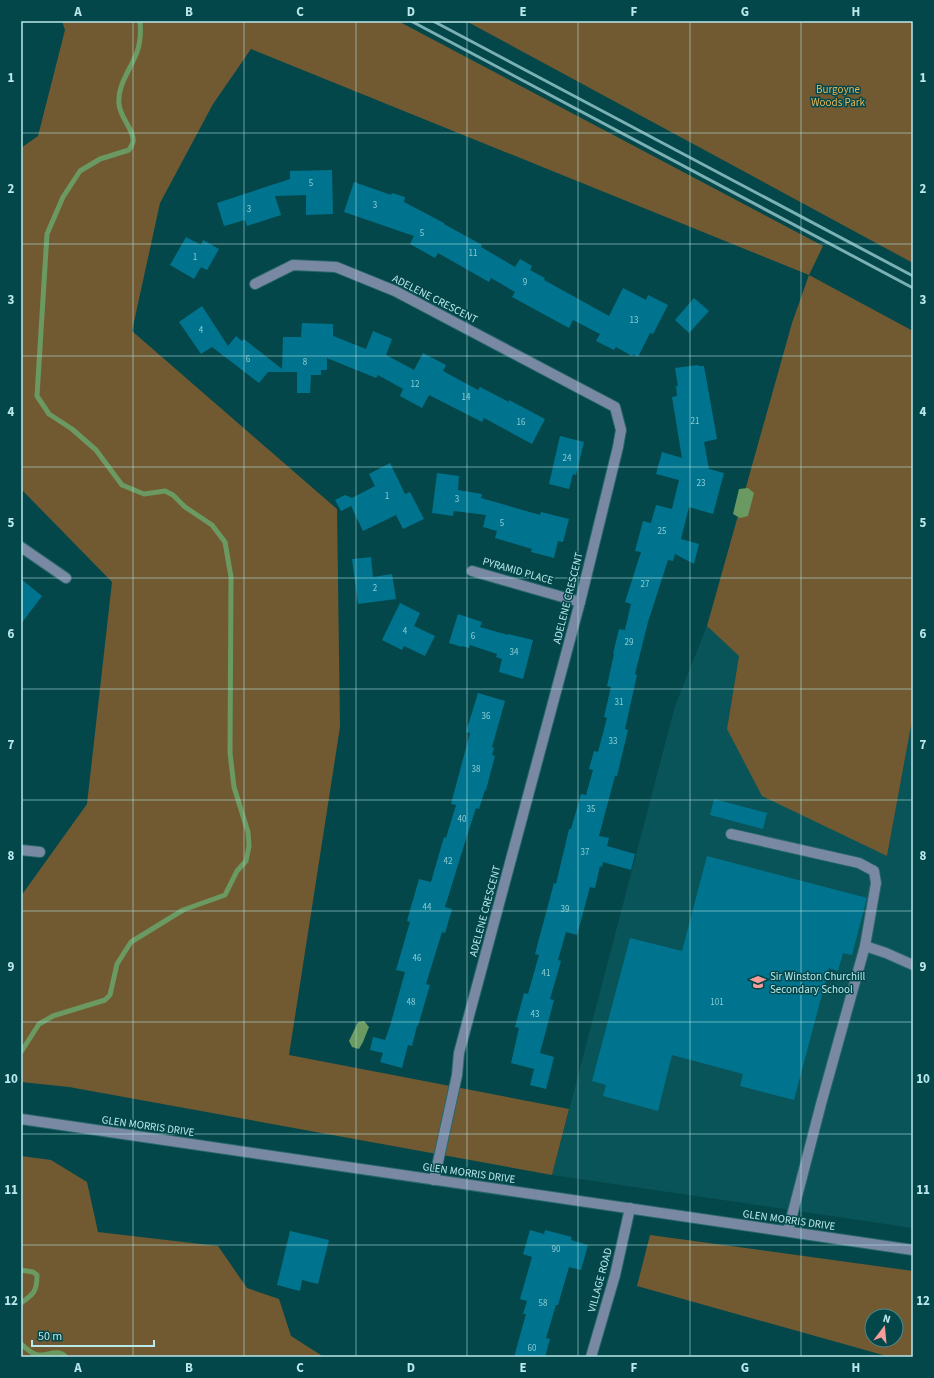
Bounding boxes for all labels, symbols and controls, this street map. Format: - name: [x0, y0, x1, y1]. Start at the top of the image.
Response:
- text: A: [73, 3, 82, 21]
- text: B: [185, 3, 193, 21]
- text: C: [296, 3, 304, 21]
- text: D: [407, 3, 415, 21]
- text: E: [519, 3, 527, 21]
- text: F: [631, 3, 638, 21]
- text: G: [741, 3, 749, 21]
- text: H: [852, 3, 860, 21]
- text: 1: [8, 69, 15, 87]
- text: 1: [920, 69, 927, 87]
- park label: Burgoyne Woods Park: [811, 82, 866, 110]
- house number: 5: [309, 177, 314, 190]
- text: 2: [8, 180, 15, 198]
- text: 2: [920, 180, 927, 198]
- house number: 3: [373, 199, 378, 212]
- house number: 3: [247, 203, 252, 216]
- house number: 5: [420, 227, 425, 240]
- house number: 11: [469, 247, 477, 260]
- house number: 1: [193, 251, 197, 264]
- street label: ADELENE CRESCENT: [390, 271, 480, 327]
- house number: 9: [523, 276, 528, 289]
- text: 3: [8, 291, 15, 309]
- text: 3: [920, 291, 927, 309]
- house number: 13: [630, 314, 639, 327]
- house number: 4: [199, 324, 204, 337]
- house number: 6: [246, 353, 251, 366]
- house number: 8: [303, 356, 308, 369]
- house number: 12: [411, 378, 420, 391]
- house number: 14: [462, 391, 471, 404]
- text: 4: [8, 403, 15, 421]
- text: 4: [920, 403, 927, 421]
- house number: 21: [691, 415, 699, 428]
- house number: 16: [517, 416, 526, 429]
- house number: 24: [563, 452, 572, 465]
- house number: 23: [697, 477, 706, 490]
- house number: 1: [385, 490, 389, 503]
- house number: 3: [455, 493, 460, 506]
- text: 5: [8, 514, 15, 532]
- text: 5: [920, 514, 927, 532]
- house number: 5: [500, 517, 505, 530]
- house number: 25: [658, 525, 667, 538]
- street label: ADELENE CRESCENT: [549, 550, 587, 645]
- street label: PYRAMID PLACE: [481, 554, 555, 588]
- house number: 27: [641, 578, 650, 591]
- house number: 2: [373, 582, 378, 595]
- text: 6: [8, 625, 15, 643]
- house number: 4: [403, 625, 408, 638]
- text: 6: [920, 625, 927, 643]
- house number: 6: [471, 630, 476, 643]
- house number: 29: [625, 636, 634, 649]
- house number: 34: [510, 646, 519, 659]
- house number: 31: [615, 696, 623, 709]
- house number: 36: [482, 710, 491, 723]
- house number: 33: [609, 735, 618, 748]
- text: 7: [8, 736, 15, 754]
- text: 7: [920, 736, 927, 754]
- house number: 38: [472, 763, 481, 776]
- house number: 35: [587, 803, 596, 816]
- house number: 40: [458, 813, 467, 826]
- house number: 37: [581, 846, 590, 859]
- text: 8: [8, 847, 15, 865]
- text: 8: [920, 847, 927, 865]
- house number: 42: [444, 855, 453, 868]
- street label: ADELENE CRESCENT: [466, 864, 504, 958]
- house number: 44: [423, 901, 432, 914]
- house number: 39: [561, 903, 570, 916]
- house number: 46: [413, 952, 422, 965]
- text: 9: [8, 958, 15, 976]
- text: 9: [920, 958, 927, 976]
- house number: 41: [542, 967, 550, 980]
- place label: Sir Winston Churchill Secondary School: [770, 969, 866, 997]
- school or university icon: Sir Winston Churchill Secondary School: [749, 973, 767, 991]
- house number: 48: [407, 996, 416, 1009]
- house number: 101: [710, 996, 724, 1009]
- house number: 43: [531, 1008, 540, 1021]
- text: 10: [4, 1070, 18, 1088]
- text: 10: [916, 1070, 930, 1088]
- street label: GLEN MORRIS DRIVE: [101, 1112, 195, 1140]
- street label: GLEN MORRIS DRIVE: [422, 1159, 516, 1187]
- text: 11: [4, 1181, 18, 1199]
- text: 11: [916, 1181, 930, 1199]
- street label: GLEN MORRIS DRIVE: [742, 1206, 836, 1234]
- house number: 90: [552, 1243, 561, 1256]
- street label: VILLAGE ROAD: [584, 1246, 616, 1314]
- text: 12: [4, 1292, 18, 1310]
- text: 12: [916, 1292, 930, 1310]
- house number: 58: [539, 1297, 548, 1310]
- north arrow: [864, 1308, 904, 1348]
- text: N: [881, 1311, 892, 1327]
- scale bar: [32, 1322, 154, 1348]
- text: 50 m: [38, 1328, 62, 1345]
- house number: 60: [528, 1342, 537, 1355]
- text: A: [73, 1359, 82, 1377]
- text: B: [185, 1359, 193, 1377]
- text: C: [296, 1359, 304, 1377]
- text: D: [407, 1359, 415, 1377]
- text: E: [519, 1359, 527, 1377]
- text: F: [631, 1359, 638, 1377]
- text: G: [741, 1359, 749, 1377]
- text: H: [852, 1359, 860, 1377]

